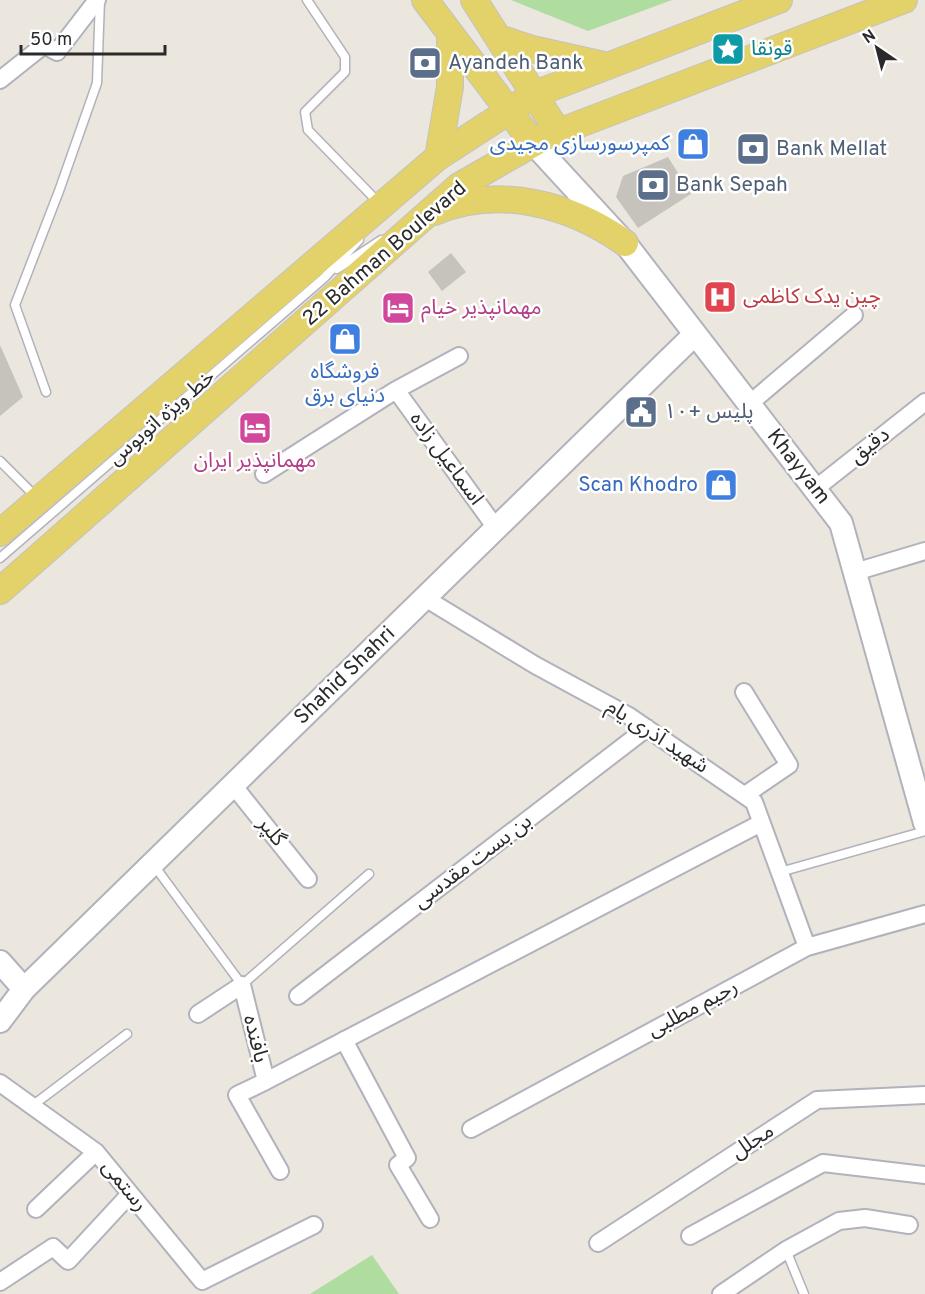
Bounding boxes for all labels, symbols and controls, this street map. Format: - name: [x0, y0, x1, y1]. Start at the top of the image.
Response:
- scale bar: [21, 18, 165, 56]
- north arrow: [847, 18, 907, 78]
- text: N: [859, 26, 880, 49]
- text: 50 m: [30, 29, 72, 52]
- place icon: قونقا: [710, 31, 746, 67]
- place label: قونقا: [751, 36, 792, 63]
- bank icon: Ayandeh Bank: [407, 45, 443, 81]
- place label: Ayandeh Bank: [448, 50, 583, 77]
- shop icon: کمپرسورسازی مجیدی: [675, 126, 711, 162]
- place label: کمپرسورسازی مجیدی: [490, 131, 670, 158]
- bank icon: Bank Mellat: [735, 131, 771, 167]
- place label: Bank Mellat: [776, 136, 887, 163]
- bank icon: Bank Sepah: [635, 167, 671, 203]
- place label: Bank Sepah: [676, 172, 788, 199]
- street label: 22 Bahman Boulevard: [297, 175, 473, 333]
- hospital icon: چین یدک کاظمی: [702, 279, 738, 315]
- place label: چین یدک کاظمی: [743, 284, 881, 311]
- hotel icon: مهمانپذیر خیام: [380, 290, 416, 326]
- place label: مهمانپذیر خیام: [421, 295, 542, 323]
- shop icon: فروشگاه دنیای برق: [327, 321, 363, 357]
- place label: فروشگاه دنیای برق: [305, 359, 385, 410]
- street label: خط ویژه اتوبوس: [103, 364, 221, 472]
- public building icon: پلیس +۱۰: [623, 394, 659, 430]
- place label: پلیس +۱۰: [664, 399, 754, 426]
- street label: اسماعیل زاده: [403, 407, 489, 511]
- hotel icon: مهمانپذیر ایران: [237, 410, 273, 446]
- street label: دقیق: [844, 422, 896, 470]
- street label: Khayyam: [760, 424, 836, 510]
- place label: مهمانپذیر ایران: [194, 448, 316, 475]
- shop icon: Scan Khodro: [703, 467, 739, 503]
- place label: Scan Khodro: [578, 472, 698, 499]
- street label: Shahid Shahri: [289, 621, 401, 731]
- street label: شهید آذری یام: [600, 694, 713, 781]
- street label: بن بست مقدسی: [408, 809, 538, 915]
- street label: گلپر: [250, 811, 291, 853]
- street label: رحیم مطلبی: [643, 974, 743, 1044]
- street label: بافنده: [236, 1012, 274, 1066]
- street label: مجلل: [726, 1118, 780, 1166]
- street label: رستمی: [95, 1155, 153, 1217]

